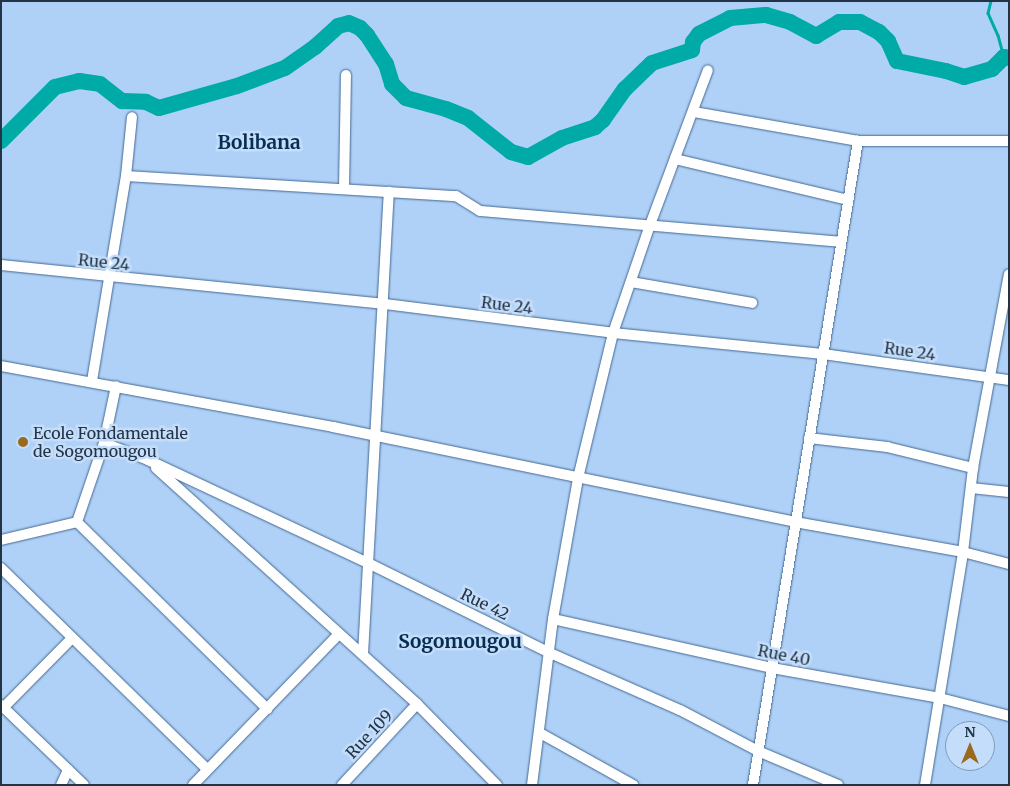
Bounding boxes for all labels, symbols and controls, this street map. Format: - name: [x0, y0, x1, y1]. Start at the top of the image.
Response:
- district label: Bolibana: [217, 132, 301, 154]
- street label: Rue 24: [77, 250, 131, 274]
- street label: Rue 24: [480, 292, 534, 318]
- street label: Rue 24: [883, 338, 937, 364]
- place label: Ecole Fondamentale de Sogomougou: [33, 423, 188, 461]
- marker: Ecole Fondamentale de Sogomougou: [17, 436, 29, 448]
- street label: Rue 42: [458, 584, 512, 624]
- district label: Sogomougou: [398, 631, 522, 653]
- street label: Rue 40: [756, 641, 812, 669]
- street label: Rue 109: [342, 706, 396, 762]
- north arrow: [945, 721, 995, 771]
- text: N: [964, 723, 976, 741]

